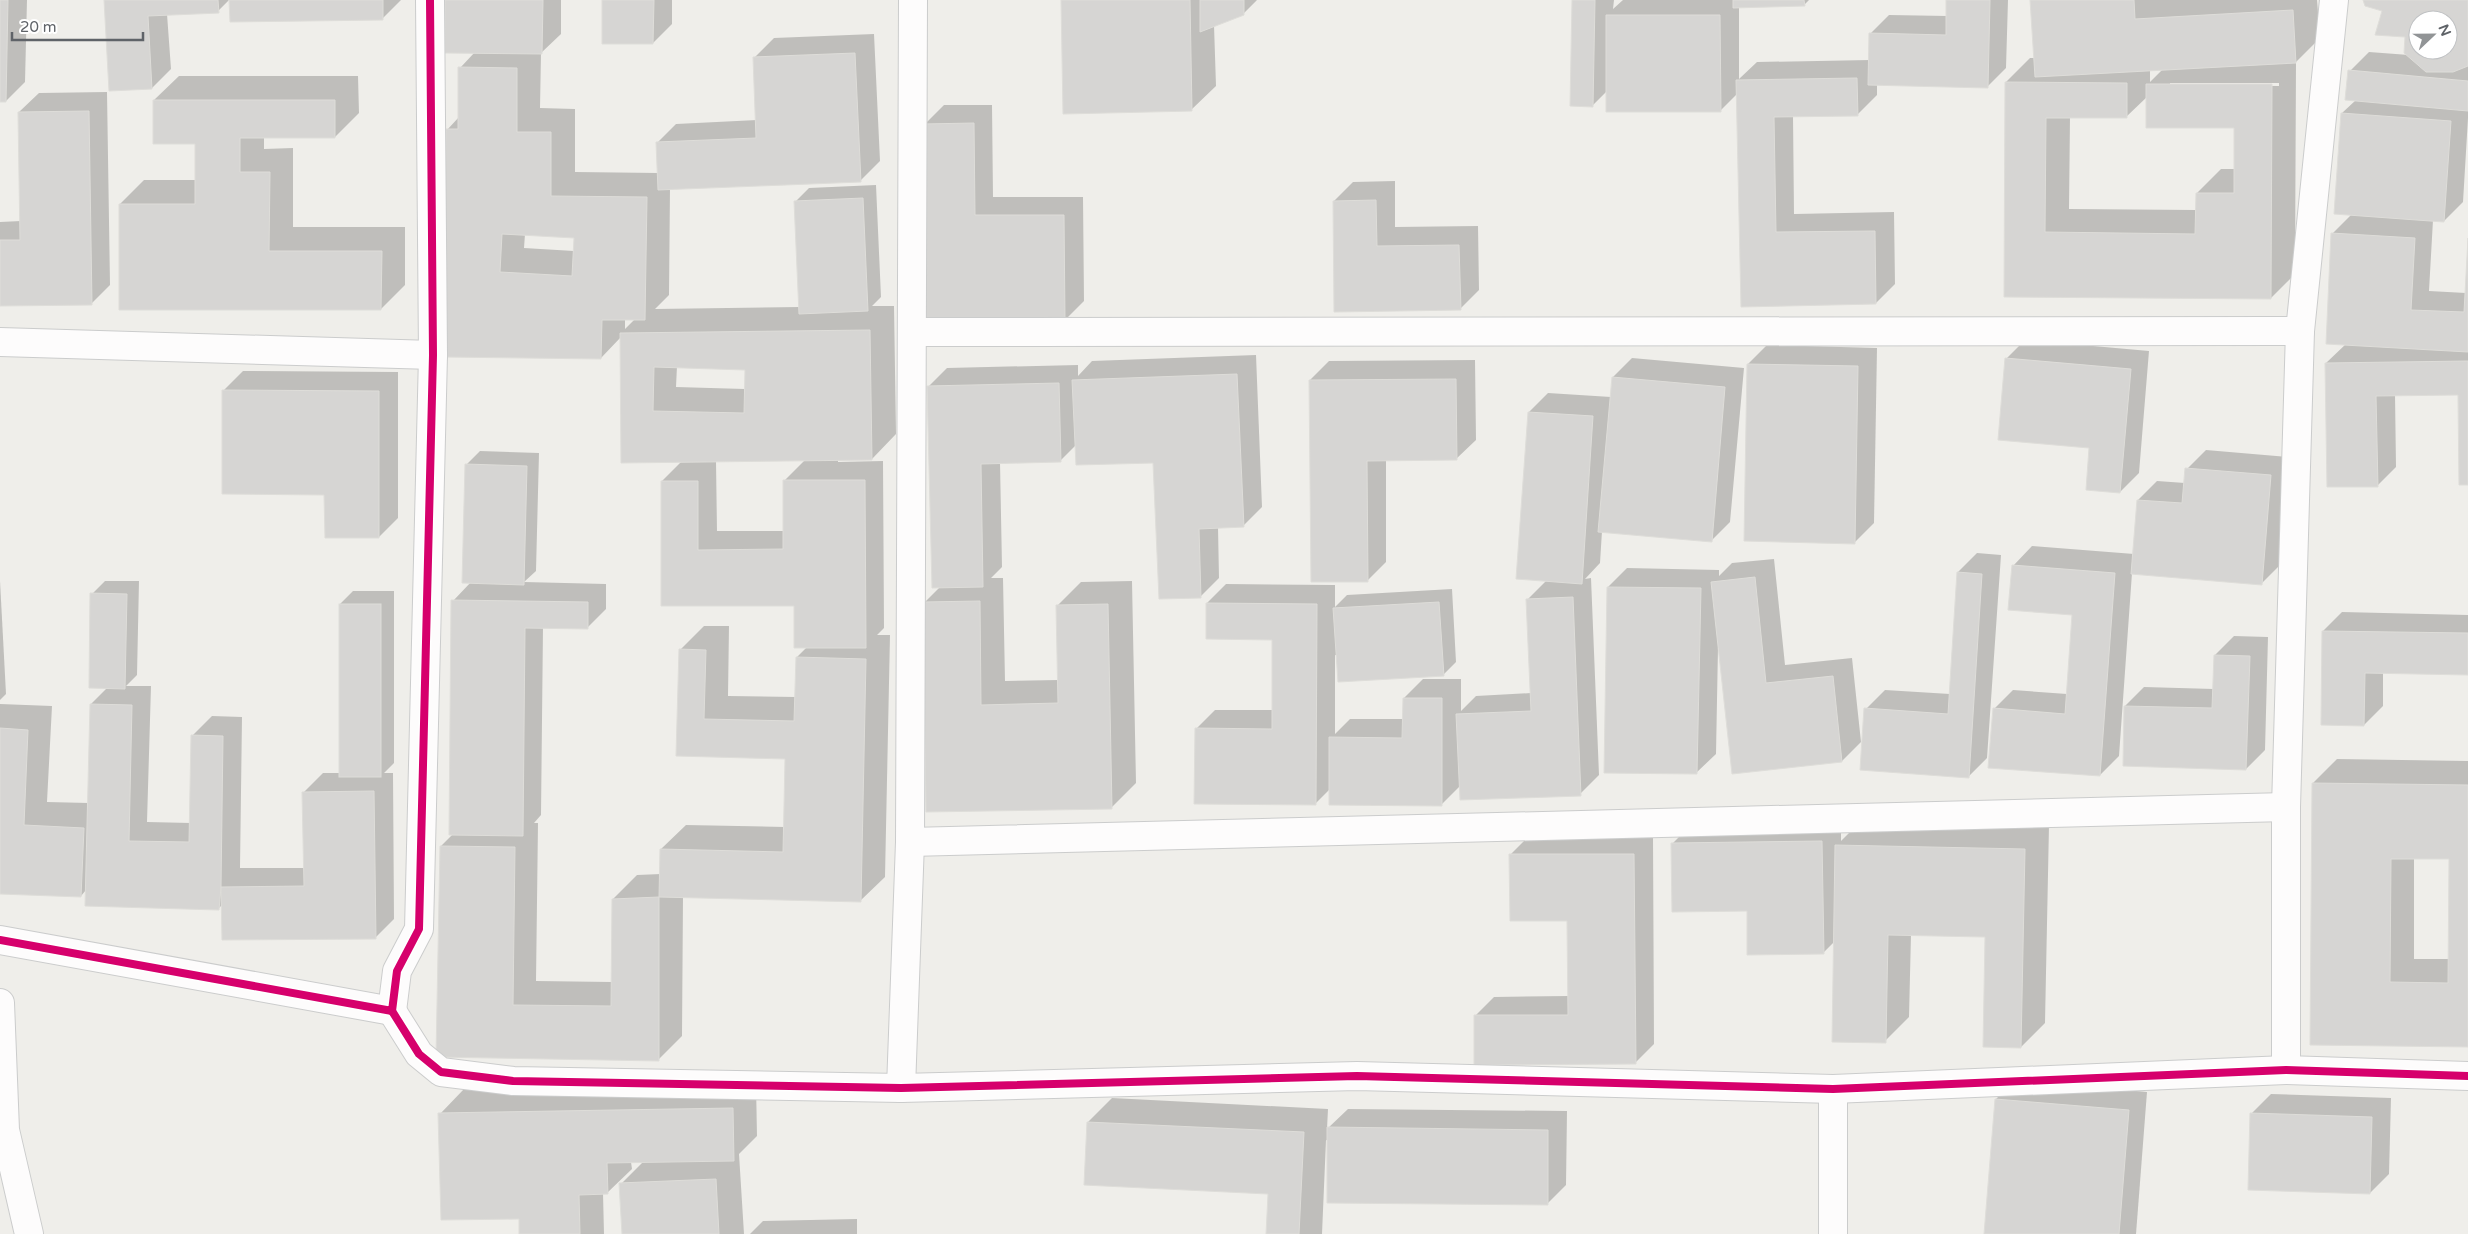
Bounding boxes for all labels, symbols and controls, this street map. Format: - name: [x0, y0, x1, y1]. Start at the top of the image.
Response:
- scale bar: [12, 10, 144, 42]
- north arrow: [2408, 10, 2458, 60]
- text: 20 m: [20, 18, 57, 36]
- text: N: [2435, 22, 2455, 39]

